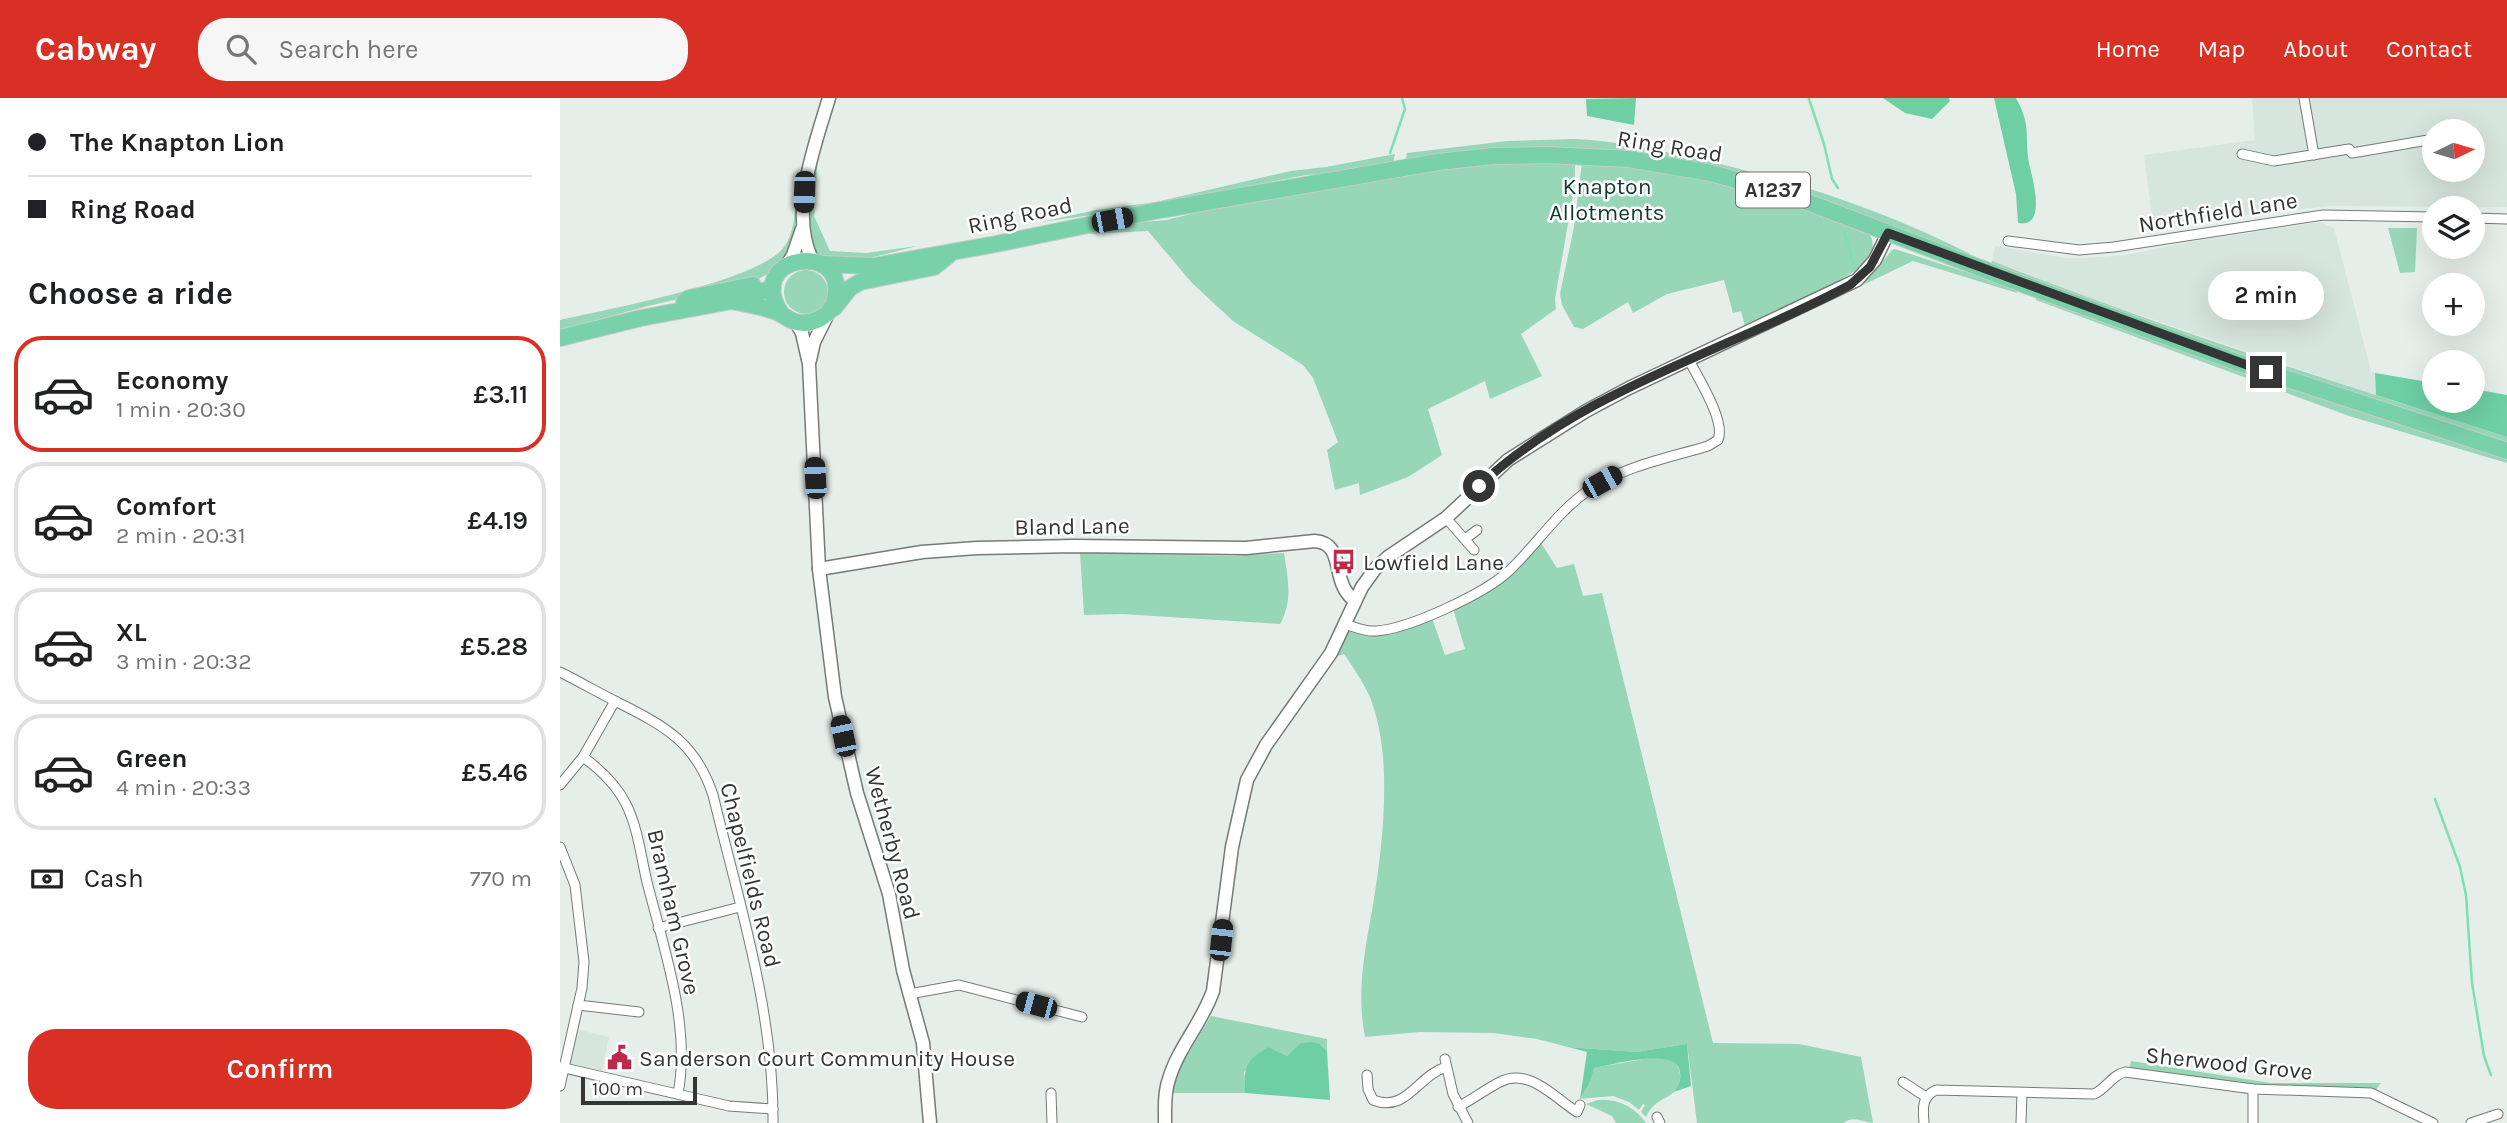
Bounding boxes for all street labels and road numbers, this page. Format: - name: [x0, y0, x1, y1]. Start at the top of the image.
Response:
- street label: Ring Road: [1615, 125, 1724, 168]
- road number: A1237: [1736, 172, 1810, 208]
- street label: Northfield Lane: [2137, 187, 2299, 238]
- street label: Ring Road: [965, 191, 1075, 240]
- street label: Bland Lane: [1014, 512, 1130, 541]
- street label: Wetherby Road: [859, 764, 926, 922]
- street label: Chapelfields Road: [714, 780, 787, 970]
- street label: Bramham Grove: [641, 827, 706, 998]
- street label: Sherwood Grove: [2144, 1041, 2314, 1086]

